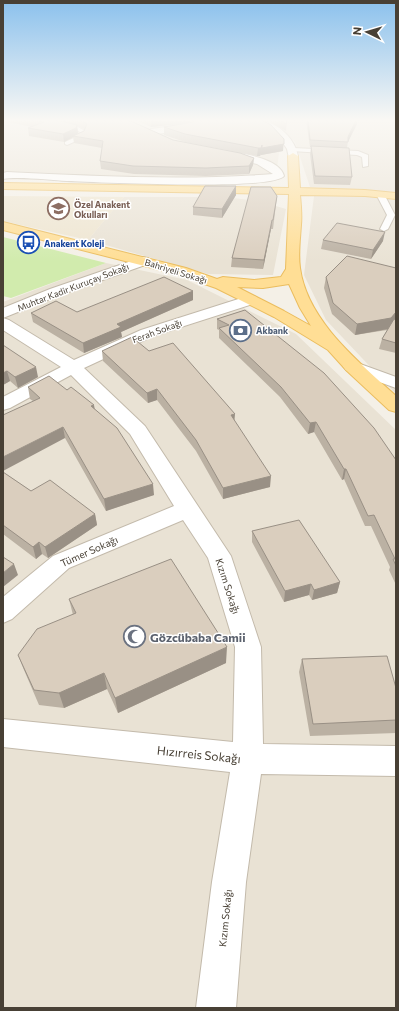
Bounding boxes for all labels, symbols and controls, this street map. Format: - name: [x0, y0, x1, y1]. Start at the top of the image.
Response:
- north arrow: [347, 12, 387, 52]
- text: N: [350, 26, 363, 36]
- school or university icon: Özel Anakent Okulları: [45, 196, 71, 222]
- place label: Özel Anakent Okulları: [74, 198, 130, 220]
- bus stop icon: Anakent Koleji: [15, 230, 41, 256]
- place label: Anakent Koleji: [44, 238, 105, 249]
- street label: Bahriyeli Sokağı: [144, 256, 208, 286]
- street label: Muhtar Kadir Kuruçay Sokağı: [16, 261, 130, 313]
- street label: Ferah Sokağı: [131, 317, 183, 345]
- bank icon: Akbank: [228, 317, 254, 343]
- place label: Akbank: [256, 325, 289, 336]
- street label: Tümer Sokağı: [58, 533, 120, 569]
- street label: Kızım Sokağı: [213, 557, 243, 615]
- mosque icon: Gözcübaba Camii: [122, 624, 148, 650]
- place label: Gözcübaba Camii: [150, 630, 246, 644]
- street label: Hızırreis Sokağı: [156, 743, 242, 765]
- street label: Kızım Sokağı: [216, 889, 234, 947]

